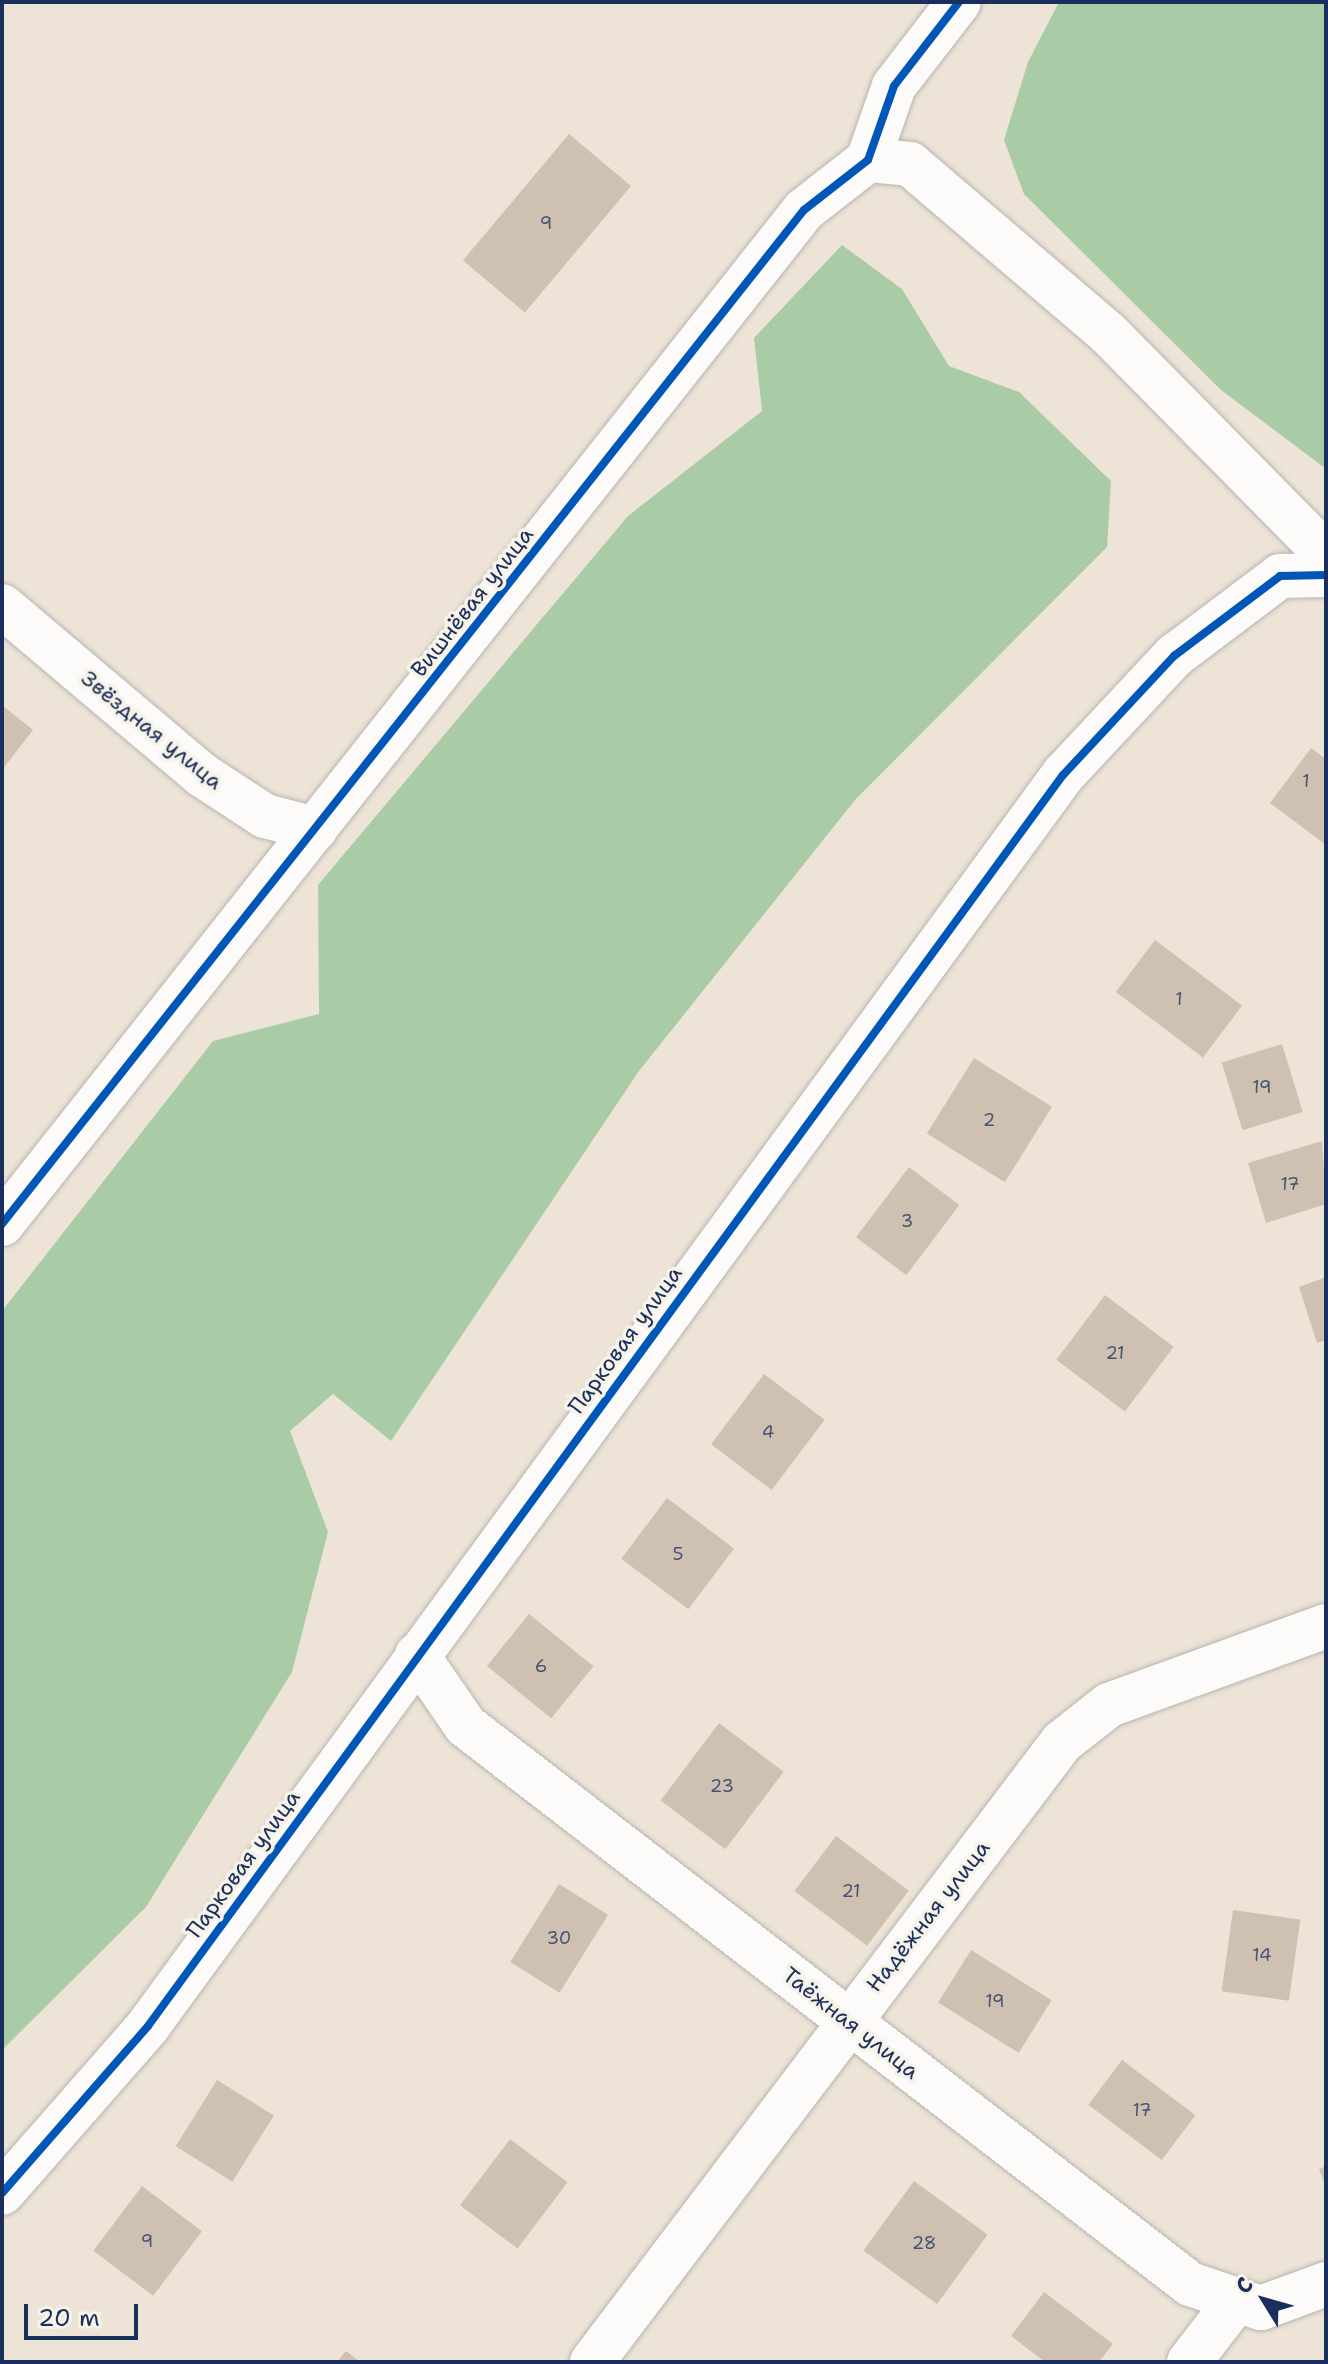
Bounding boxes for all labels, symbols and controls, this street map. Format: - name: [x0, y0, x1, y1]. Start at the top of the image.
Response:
- house number: 9: [540, 212, 552, 234]
- street label: Вишнёвая улица: [405, 522, 539, 682]
- street label: Звёздная улица: [76, 665, 228, 795]
- house number: 1: [1302, 770, 1310, 792]
- house number: 1: [1175, 988, 1183, 1010]
- house number: 19: [1252, 1076, 1272, 1098]
- house number: 2: [983, 1109, 995, 1131]
- house number: 17: [1280, 1173, 1300, 1195]
- house number: 3: [901, 1210, 913, 1232]
- street label: Парковая улица: [563, 1261, 687, 1419]
- house number: 21: [1105, 1342, 1125, 1364]
- house number: 4: [762, 1421, 774, 1443]
- house number: 5: [672, 1543, 684, 1565]
- house number: 6: [535, 1655, 547, 1677]
- house number: 23: [710, 1775, 734, 1797]
- street label: Парковая улица: [181, 1785, 305, 1943]
- street label: Надёжная улица: [861, 1835, 995, 1997]
- house number: 21: [841, 1880, 861, 1902]
- house number: 30: [547, 1927, 571, 1949]
- house number: 14: [1252, 1944, 1272, 1966]
- street label: Таёжная улица: [777, 1962, 925, 2084]
- house number: 19: [985, 1990, 1005, 2012]
- house number: 17: [1132, 2099, 1152, 2121]
- house number: 9: [141, 2230, 153, 2252]
- house number: 28: [912, 2232, 936, 2254]
- north arrow: [1224, 2260, 1304, 2340]
- text: С: [1229, 2271, 1260, 2299]
- scale bar: [28, 2288, 142, 2338]
- text: 20 m: [38, 2302, 100, 2334]

